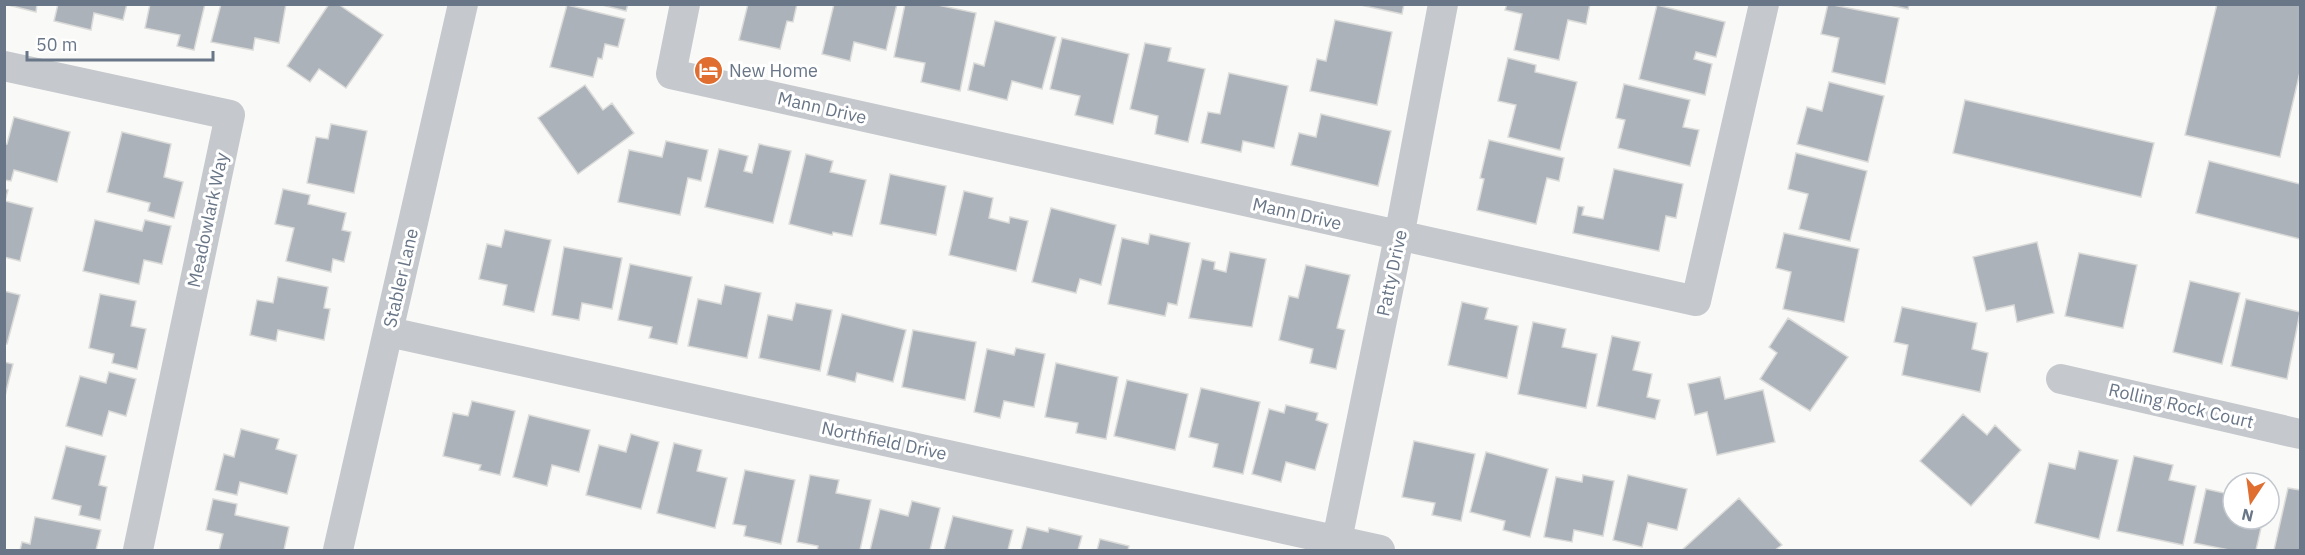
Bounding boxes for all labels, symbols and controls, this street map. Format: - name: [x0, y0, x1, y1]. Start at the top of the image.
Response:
- scale bar: [27, 24, 213, 62]
- text: 50 m: [36, 33, 78, 56]
- hotel icon: New Home: [692, 55, 724, 87]
- place label: New Home: [729, 59, 818, 82]
- street label: Mann Drive: [775, 86, 869, 129]
- street label: Meadowlark Way: [182, 150, 233, 290]
- street label: Mann Drive: [1250, 192, 1344, 235]
- street label: Stabler Lane: [378, 226, 423, 330]
- street label: Patty Drive: [1371, 227, 1412, 318]
- street label: Rolling Rock Court: [2106, 378, 2256, 433]
- street label: Northfield Drive: [819, 416, 949, 465]
- north arrow: [2221, 471, 2281, 531]
- text: N: [2240, 505, 2256, 527]

